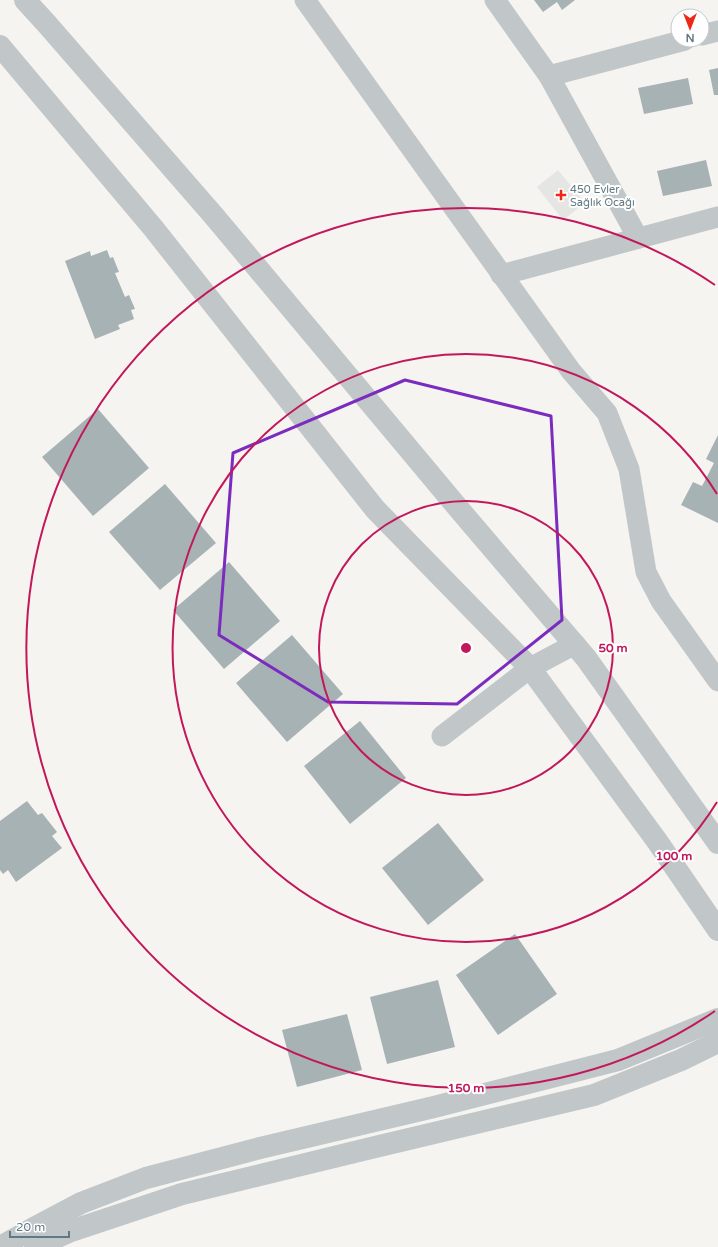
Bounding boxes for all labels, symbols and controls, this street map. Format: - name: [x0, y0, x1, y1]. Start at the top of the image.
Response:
- north arrow: [670, 8, 710, 48]
- text: N: [686, 31, 694, 44]
- place label: 450 Evler Sağlık Ocağı: [570, 183, 635, 209]
- marker: 450 Evler Sağlık Ocağı: [555, 189, 567, 201]
- centre of rings: [459, 641, 473, 655]
- text: 50 m: [598, 641, 628, 655]
- text: 100 m: [656, 849, 692, 863]
- text: 150 m: [448, 1081, 484, 1095]
- scale bar: [10, 1213, 69, 1239]
- text: 20 m: [16, 1220, 45, 1234]

